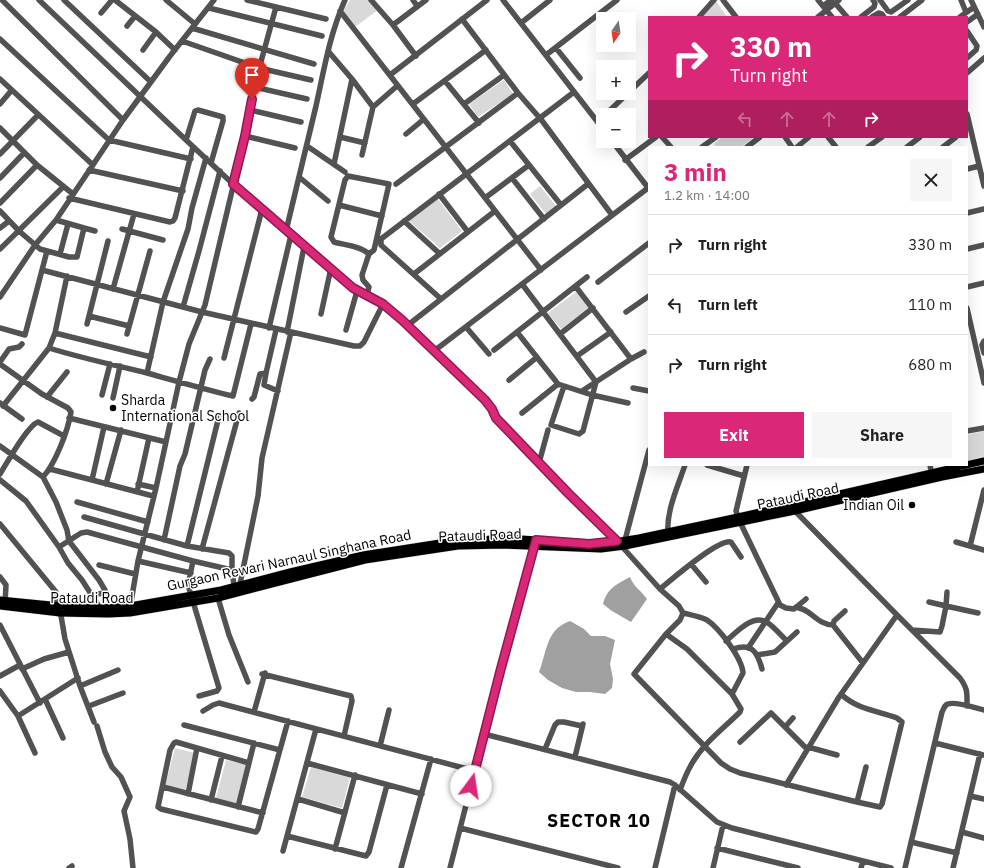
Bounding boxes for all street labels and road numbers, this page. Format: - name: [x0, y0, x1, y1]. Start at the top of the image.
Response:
- street label: Pataudi Road: [755, 479, 841, 513]
- street label: Gurgaon Rewari Narnaul Singhana Road: [165, 525, 413, 595]
- street label: Pataudi Road: [438, 525, 522, 545]
- street label: Pataudi Road: [50, 589, 134, 607]

